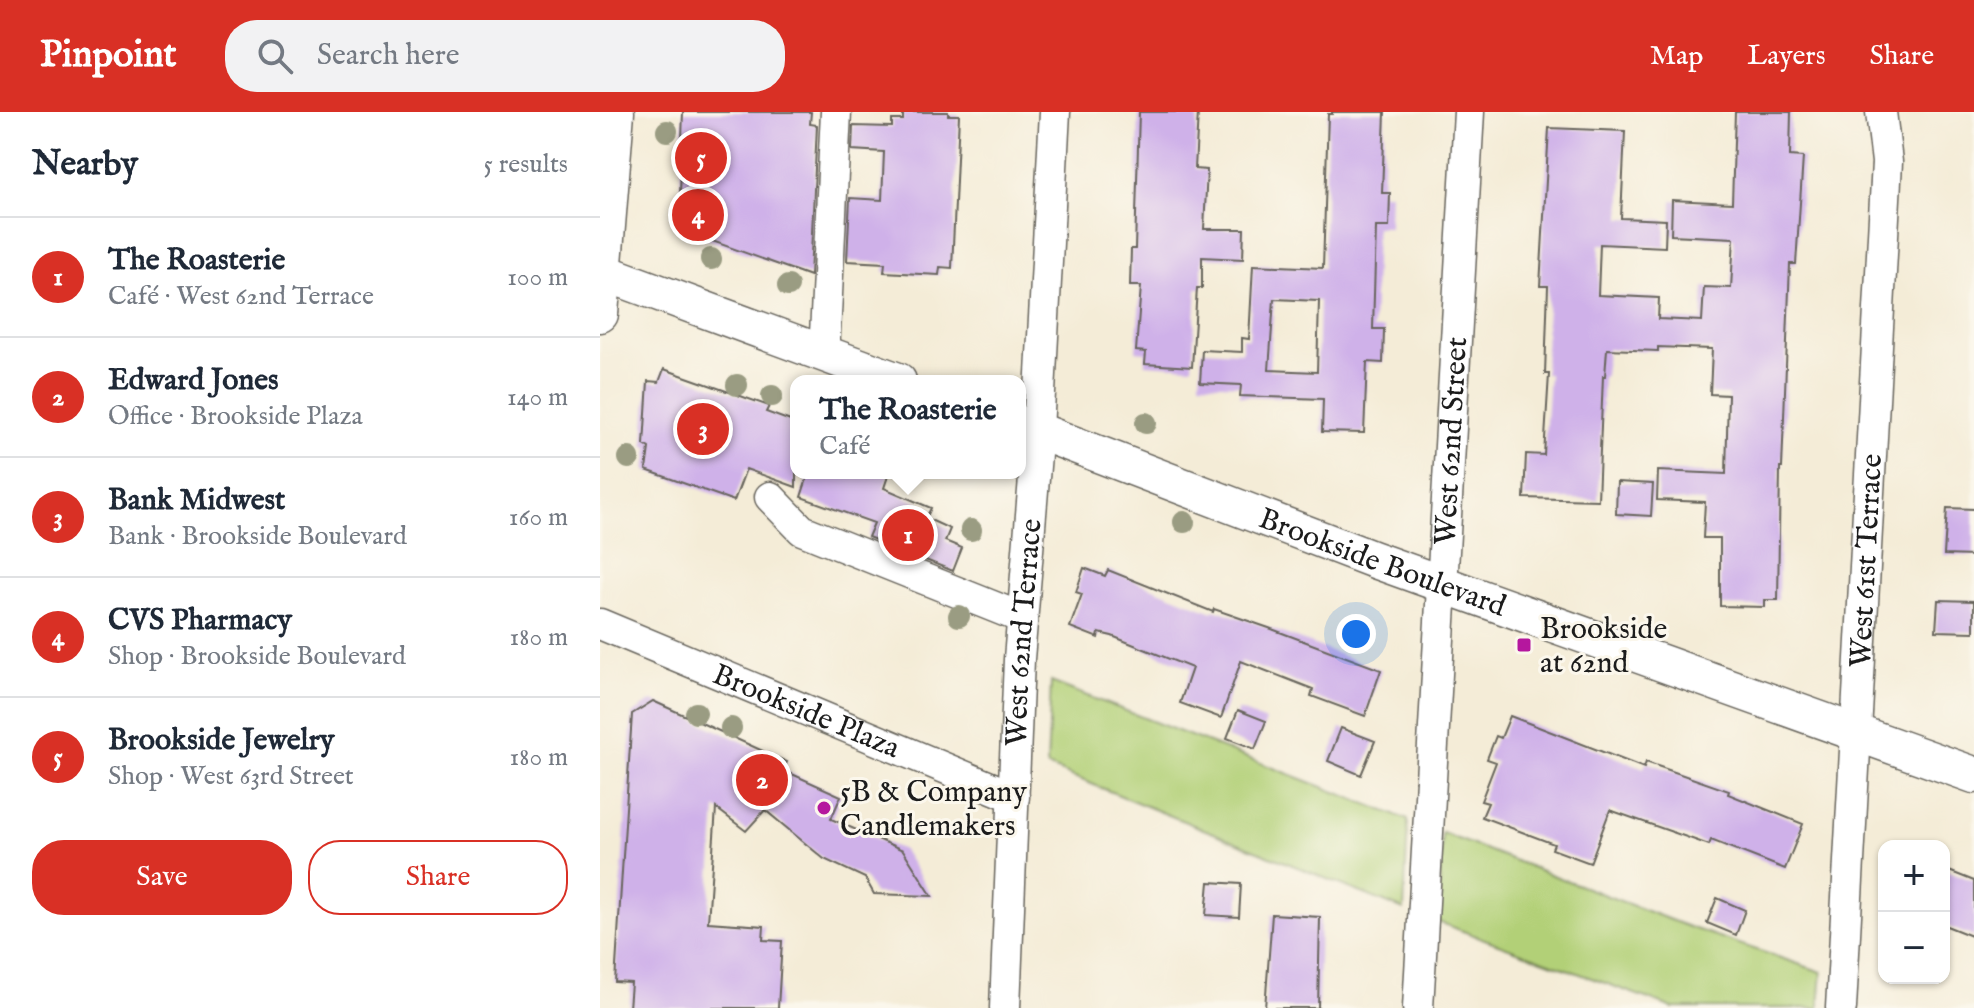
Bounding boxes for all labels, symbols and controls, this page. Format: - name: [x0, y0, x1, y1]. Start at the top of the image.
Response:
- search box: [225, 20, 785, 92]
- text: Pinpoint: [40, 32, 177, 80]
- icon: search: [253, 34, 297, 78]
- text: Search here: [317, 37, 460, 75]
- text: Map: [1650, 39, 1703, 74]
- text: Layers: [1747, 39, 1826, 74]
- text: Share: [1870, 39, 1934, 74]
- pin: 5: [675, 128, 727, 188]
- text: Nearby: [32, 143, 138, 186]
- text: 5 results: [484, 148, 568, 181]
- pin: 4: [672, 185, 724, 245]
- text: The Roasterie: [108, 242, 285, 280]
- text: 1: [53, 261, 63, 294]
- text: 100 m: [507, 261, 568, 294]
- text: Café · West 62nd Terrace: [108, 280, 374, 313]
- street label: West 62nd Street: [1427, 336, 1477, 546]
- text: Edward Jones: [108, 362, 279, 400]
- popup: [790, 375, 1026, 479]
- text: 2: [52, 381, 64, 414]
- text: 140 m: [507, 381, 568, 414]
- text: The Roasterie: [819, 392, 997, 430]
- pin: 3: [677, 399, 729, 459]
- text: Office · Brookside Plaza: [108, 400, 363, 433]
- text: Café: [819, 430, 870, 463]
- street label: West 61st Terrace: [1843, 453, 1892, 669]
- text: Bank Midwest: [108, 482, 285, 520]
- street label: Brookside Boulevard: [1253, 500, 1512, 627]
- text: 3: [53, 501, 63, 534]
- text: 160 m: [509, 501, 568, 534]
- pin: 1: [882, 505, 934, 565]
- street label: West 62nd Terrace: [999, 517, 1052, 747]
- text: Bank · Brookside Boulevard: [108, 520, 407, 553]
- text: CVS Pharmacy: [108, 602, 292, 640]
- place label: Brookside at 62nd: [1540, 611, 1667, 683]
- your location: [1336, 614, 1376, 654]
- text: 4: [52, 621, 64, 654]
- text: 180 m: [510, 621, 568, 654]
- marker: Brookside at 62nd: [1515, 636, 1533, 654]
- text: Shop · Brookside Boulevard: [108, 640, 406, 673]
- street label: Brookside Plaza: [707, 656, 905, 768]
- text: Brookside Jewelry: [108, 722, 335, 760]
- text: 5: [53, 741, 63, 774]
- text: 180 m: [510, 741, 568, 774]
- pin: 2: [736, 750, 788, 810]
- text: Shop · West 63rd Street: [108, 760, 354, 793]
- place label: 5B & Company Candlemakers: [840, 774, 1027, 846]
- marker: 5B & Company Candlemakers: [815, 799, 833, 817]
- button: Save: [32, 840, 292, 915]
- button: Share: [308, 840, 568, 915]
- map controls: [1878, 840, 1950, 984]
- button: +: [1878, 840, 1950, 912]
- button: −: [1878, 912, 1950, 984]

